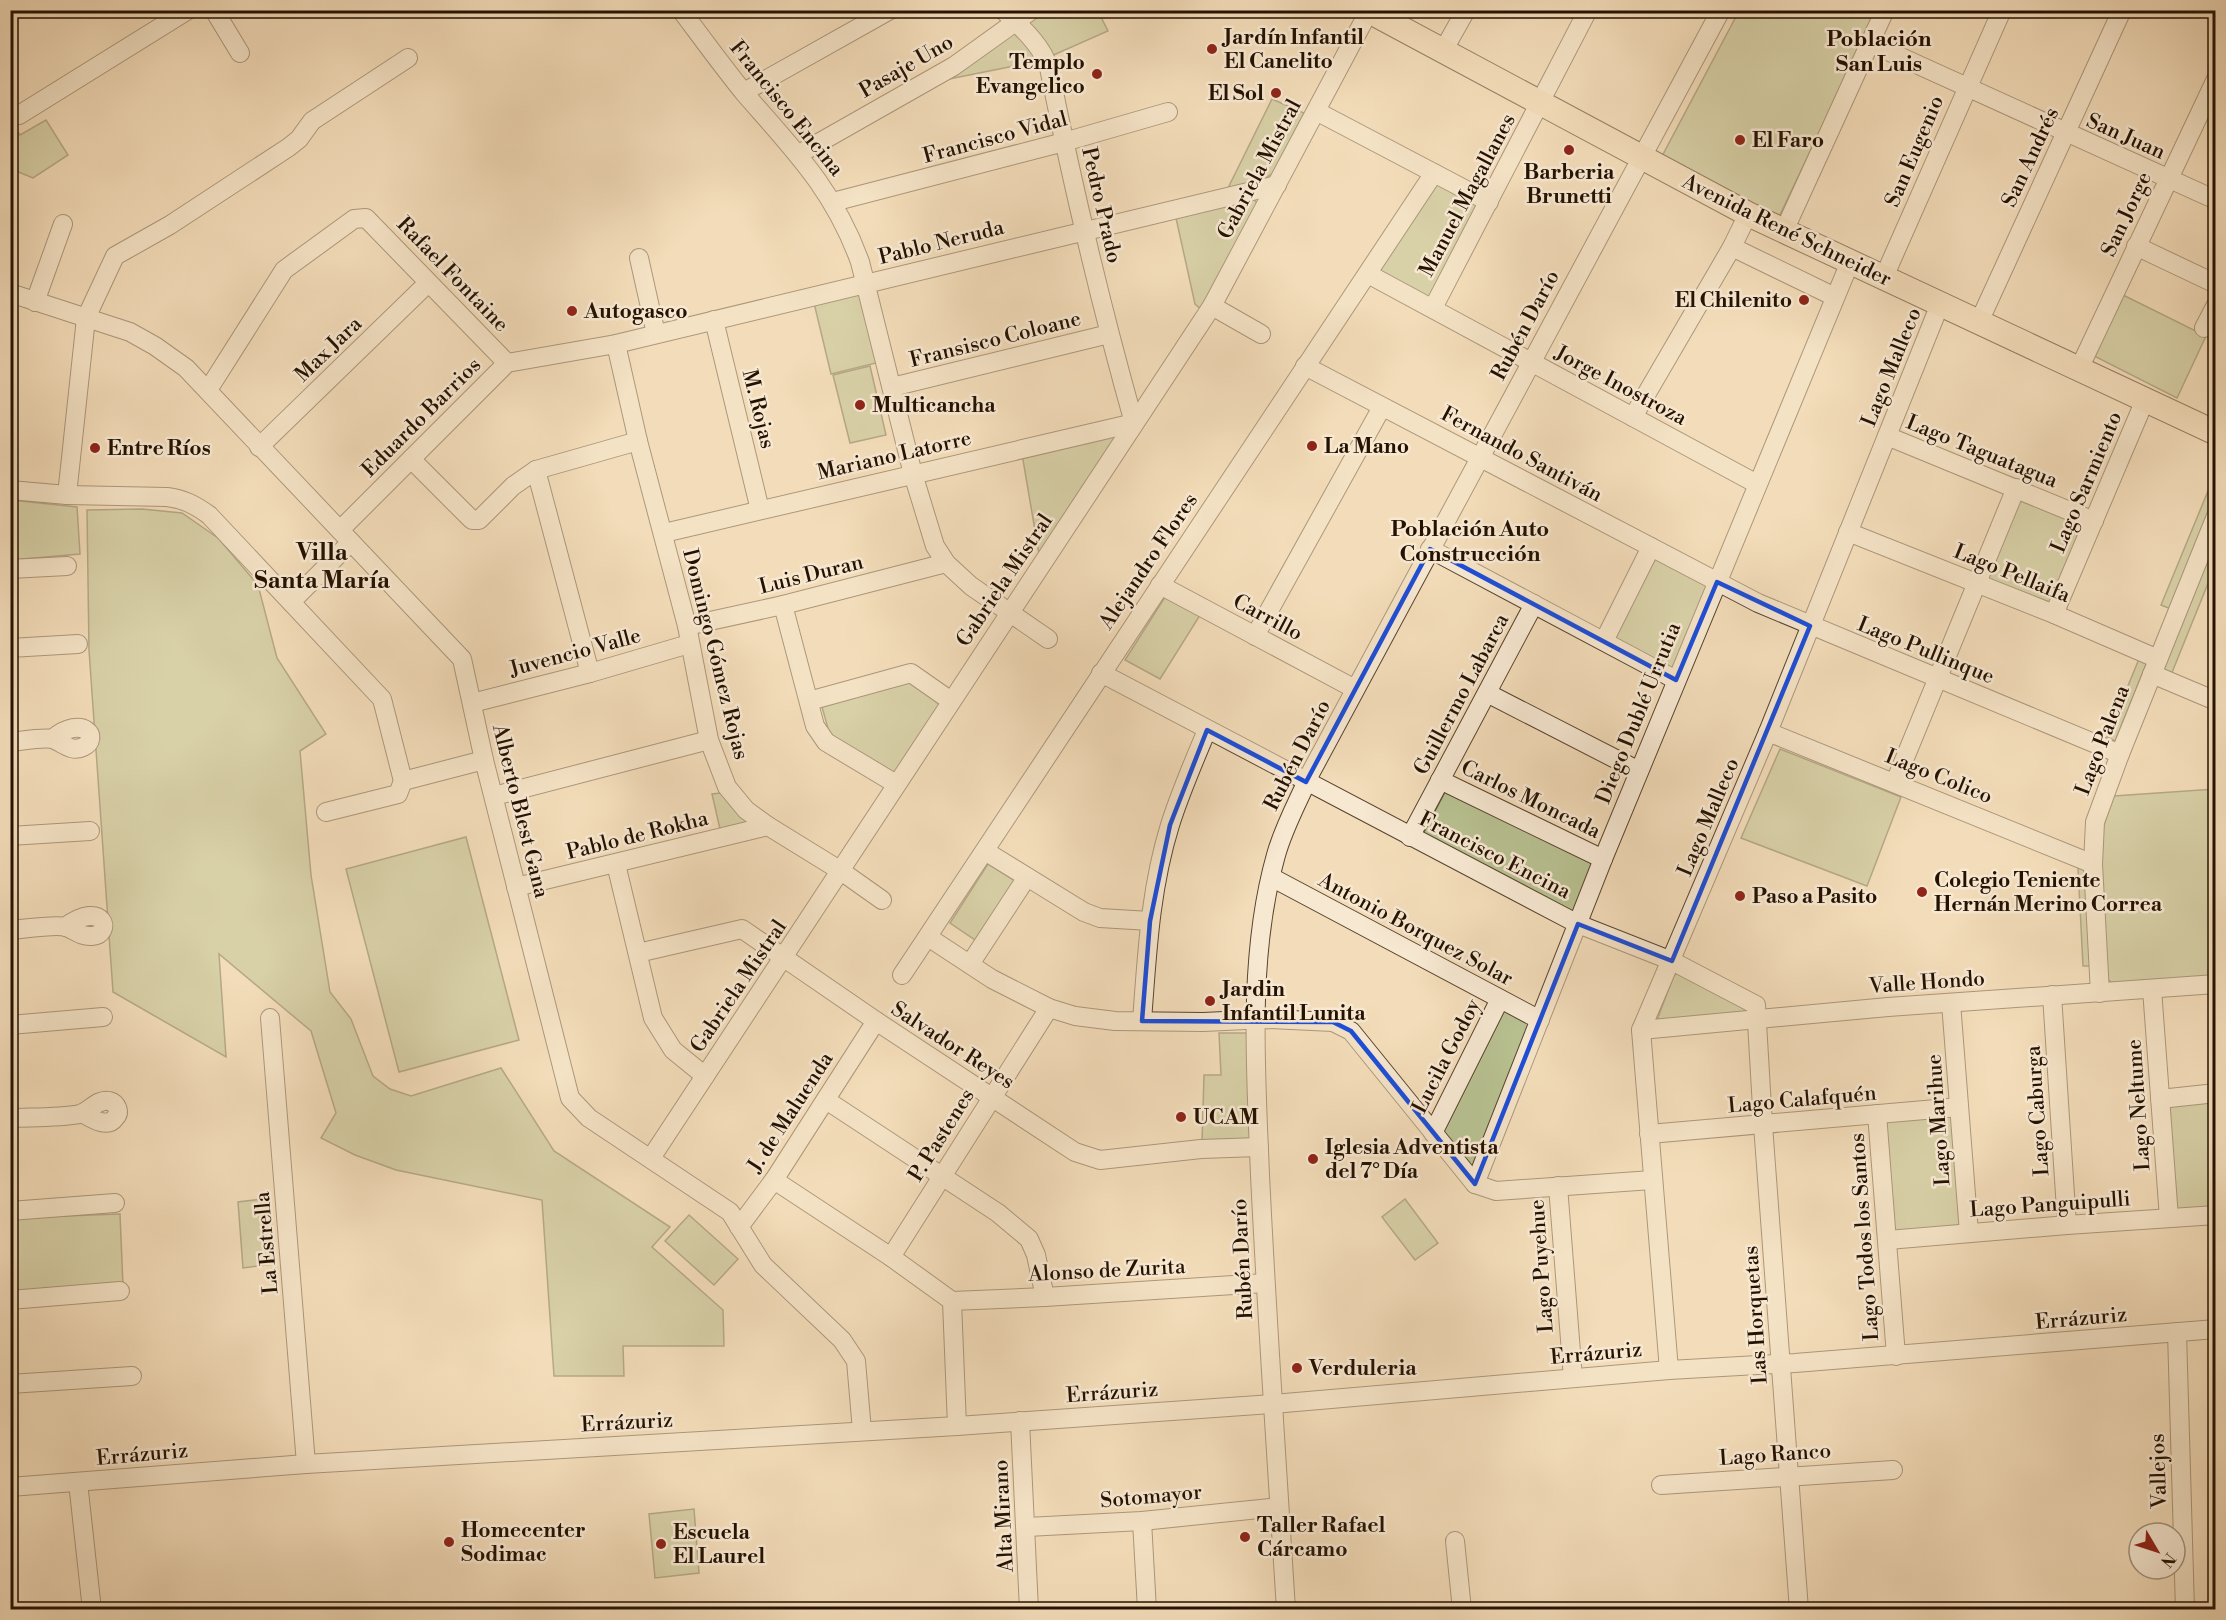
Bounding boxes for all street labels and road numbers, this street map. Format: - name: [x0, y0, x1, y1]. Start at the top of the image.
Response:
- street label: Pasaje Uno: [855, 29, 958, 104]
- street label: Francisco Encina: [724, 36, 849, 182]
- street label: San Eugenio: [1880, 92, 1950, 211]
- street label: Gabriela Mistral: [1212, 95, 1308, 244]
- street label: San Andrés: [1996, 103, 2065, 211]
- street label: Francisco Vidal: [920, 106, 1070, 170]
- street label: San Juan: [2082, 108, 2170, 166]
- street label: Manuel Magallanes: [1414, 110, 1522, 281]
- street label: Pedro Prado: [1075, 145, 1127, 266]
- street label: Avenida René Schneider: [1677, 168, 1895, 293]
- street label: San Jorge: [2096, 168, 2158, 261]
- street label: Rafael Fontaine: [391, 212, 514, 338]
- street label: Pablo Neruda: [876, 215, 1007, 271]
- street label: Rubén Darío: [1486, 266, 1566, 385]
- street label: Lago Malleco: [1856, 304, 1928, 431]
- street label: Fransisco Coloane: [907, 306, 1084, 374]
- street label: Max Jara: [290, 311, 368, 388]
- street label: Jorge Inostroza: [1549, 340, 1691, 432]
- street label: Eduardo Barrios: [357, 353, 487, 483]
- street label: M. Rojas: [736, 367, 780, 451]
- street label: Fernando Santiván: [1436, 401, 1607, 509]
- street label: Lago Sarmiento: [2045, 408, 2128, 557]
- street label: Lago Taguatagua: [1902, 410, 2061, 494]
- street label: Mariano Latorre: [815, 426, 974, 486]
- street label: Alejandro Flores: [1093, 488, 1204, 635]
- street label: Gabriela Mistral: [951, 509, 1059, 652]
- street label: Lago Pellaifa: [1950, 539, 2074, 609]
- street label: Domingo Gómez Rojas: [676, 546, 754, 762]
- street label: Luis Duran: [756, 549, 867, 600]
- street label: Carrillo: [1228, 589, 1307, 647]
- street label: Guillermo Labarca: [1408, 609, 1515, 779]
- street label: Lago Pullinque: [1853, 612, 1998, 690]
- street label: Diego Dublé Urrutia: [1591, 618, 1687, 808]
- street label: Juvencio Valle: [506, 623, 644, 683]
- street label: Lago Palena: [2070, 681, 2136, 799]
- street label: Rubén Darío: [1259, 696, 1337, 815]
- street label: Alberto Blest Gana: [486, 721, 554, 901]
- street label: Lago Colico: [1881, 744, 1996, 810]
- street label: Lago Malleco: [1672, 754, 1746, 881]
- street label: Carlos Moncada: [1457, 755, 1605, 845]
- street label: Pablo de Rokha: [564, 806, 711, 866]
- street label: Francisco Encina: [1414, 806, 1575, 906]
- street label: Antonio Borquez Solar: [1313, 867, 1517, 992]
- street label: Gabriela Mistral: [685, 915, 793, 1058]
- street label: Valle Hondo: [1867, 966, 1986, 1000]
- street label: Lucila Godoy: [1407, 994, 1487, 1118]
- street label: Salvador Reyes: [886, 996, 1019, 1095]
- street label: Lago Neltume: [2121, 1038, 2157, 1172]
- street label: Lago Caburga: [2020, 1044, 2056, 1177]
- street label: J. de Maluenda: [742, 1047, 840, 1178]
- street label: Lago Marihue: [1921, 1053, 1957, 1187]
- street label: Lago Calafquén: [1727, 1081, 1878, 1119]
- street label: P. Pastenes: [903, 1084, 981, 1187]
- street label: Lago Todos los Santos: [1845, 1132, 1885, 1342]
- street label: Lago Panguipulli: [1969, 1186, 2131, 1224]
- street label: La Estrella: [250, 1190, 284, 1295]
- street label: Rubén Darío: [1227, 1198, 1259, 1320]
- street label: Lago Puyehue: [1524, 1198, 1560, 1333]
- street label: Las Horquetas: [1738, 1245, 1774, 1385]
- street label: Alonso de Zurita: [1027, 1254, 1187, 1288]
- street label: Errázuriz: [2034, 1302, 2128, 1336]
- street label: Errázuriz: [1549, 1337, 1643, 1371]
- street label: Errázuriz: [1065, 1377, 1159, 1409]
- street label: Errázuriz: [580, 1408, 674, 1438]
- street label: Vallejos: [2145, 1433, 2173, 1510]
- street label: Errázuriz: [95, 1438, 189, 1472]
- street label: Lago Ranco: [1718, 1438, 1832, 1472]
- street label: Alta Mirano: [988, 1459, 1020, 1574]
- street label: Sotomayor: [1099, 1480, 1203, 1514]

